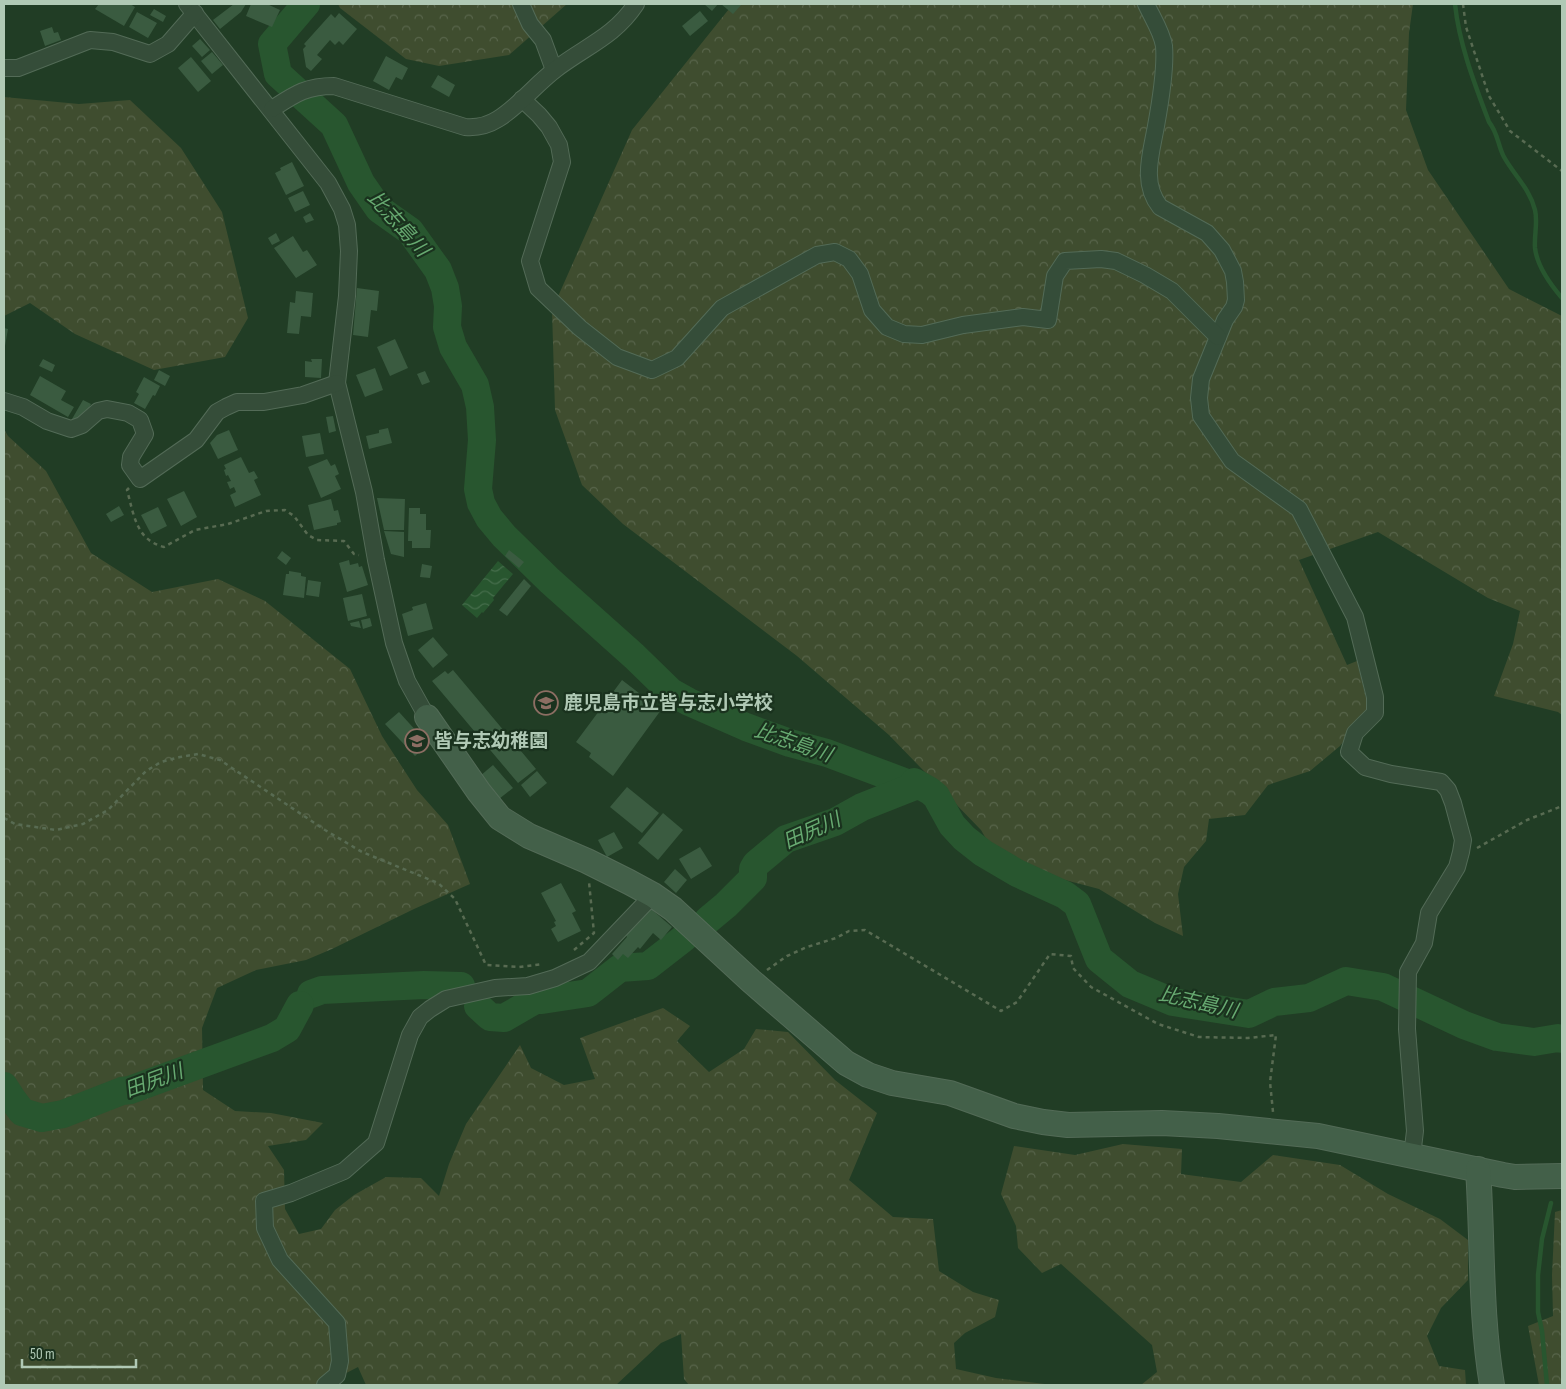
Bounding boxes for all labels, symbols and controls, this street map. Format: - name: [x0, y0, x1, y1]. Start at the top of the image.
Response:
- water label: 比志島川: [362, 186, 435, 263]
- school or university icon: 鹿児島市立皆与志小学校: [533, 690, 559, 716]
- place label: 鹿児島市立皆与志小学校: [564, 692, 773, 715]
- water label: 比志島川: [751, 719, 837, 768]
- school or university icon: 皆与志幼稚園: [404, 728, 430, 754]
- place label: 皆与志幼稚園: [434, 730, 548, 753]
- water label: 田尻川: [780, 807, 846, 854]
- water label: 比志島川: [1156, 982, 1242, 1024]
- water label: 田尻川: [122, 1059, 188, 1103]
- scale bar: [22, 1336, 136, 1368]
- text: 50 m: [30, 1345, 55, 1364]

